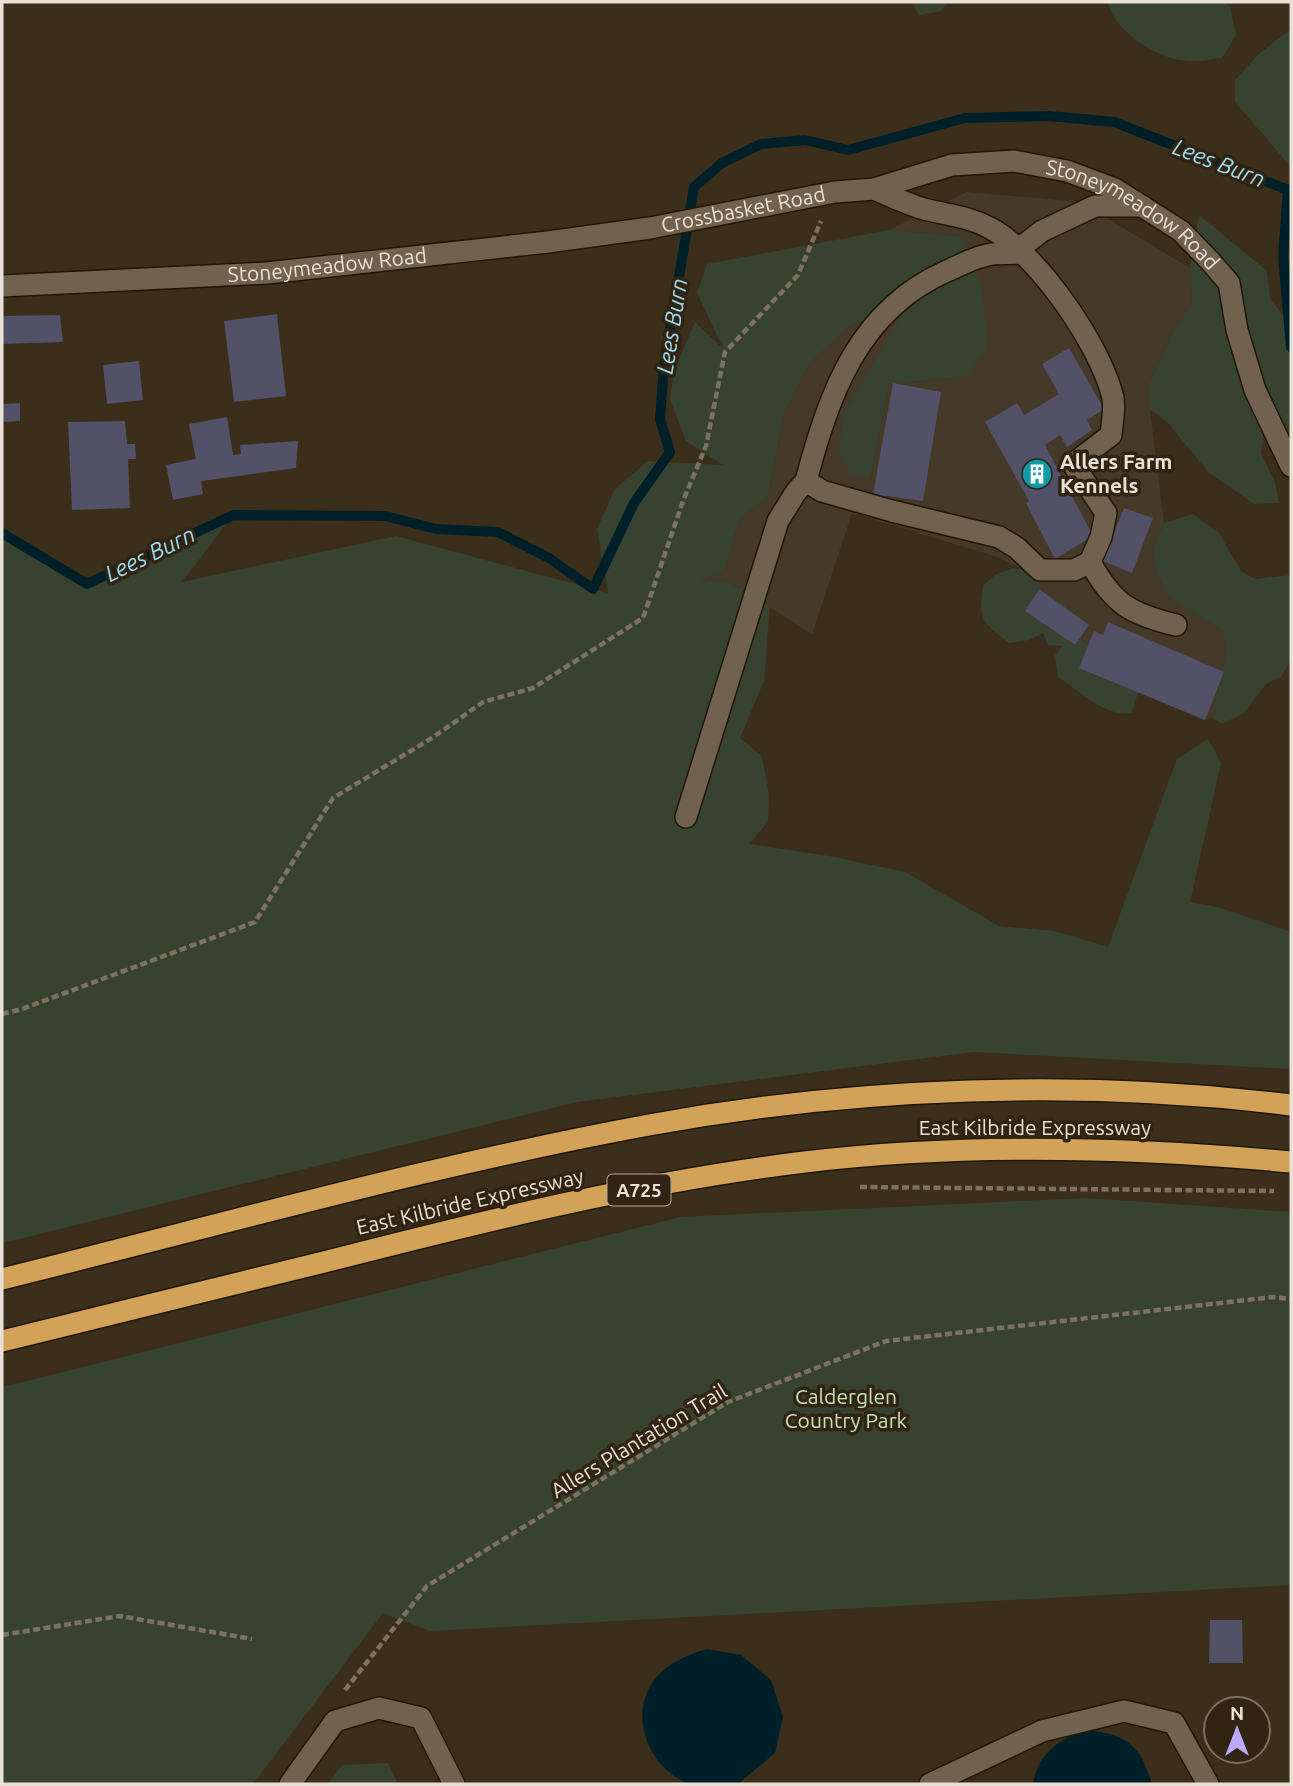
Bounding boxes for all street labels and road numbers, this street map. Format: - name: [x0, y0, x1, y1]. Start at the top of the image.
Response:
- street label: Stoneymeadow Road: [1044, 154, 1225, 274]
- street label: Crossbasket Road: [659, 181, 827, 237]
- street label: Stoneymeadow Road: [227, 242, 428, 286]
- street label: East Kilbride Expressway: [919, 1115, 1151, 1139]
- street label: East Kilbride Expressway: [354, 1163, 586, 1239]
- road number: A725: [608, 1174, 670, 1206]
- street label: Allers Plantation Trail: [546, 1378, 731, 1502]

